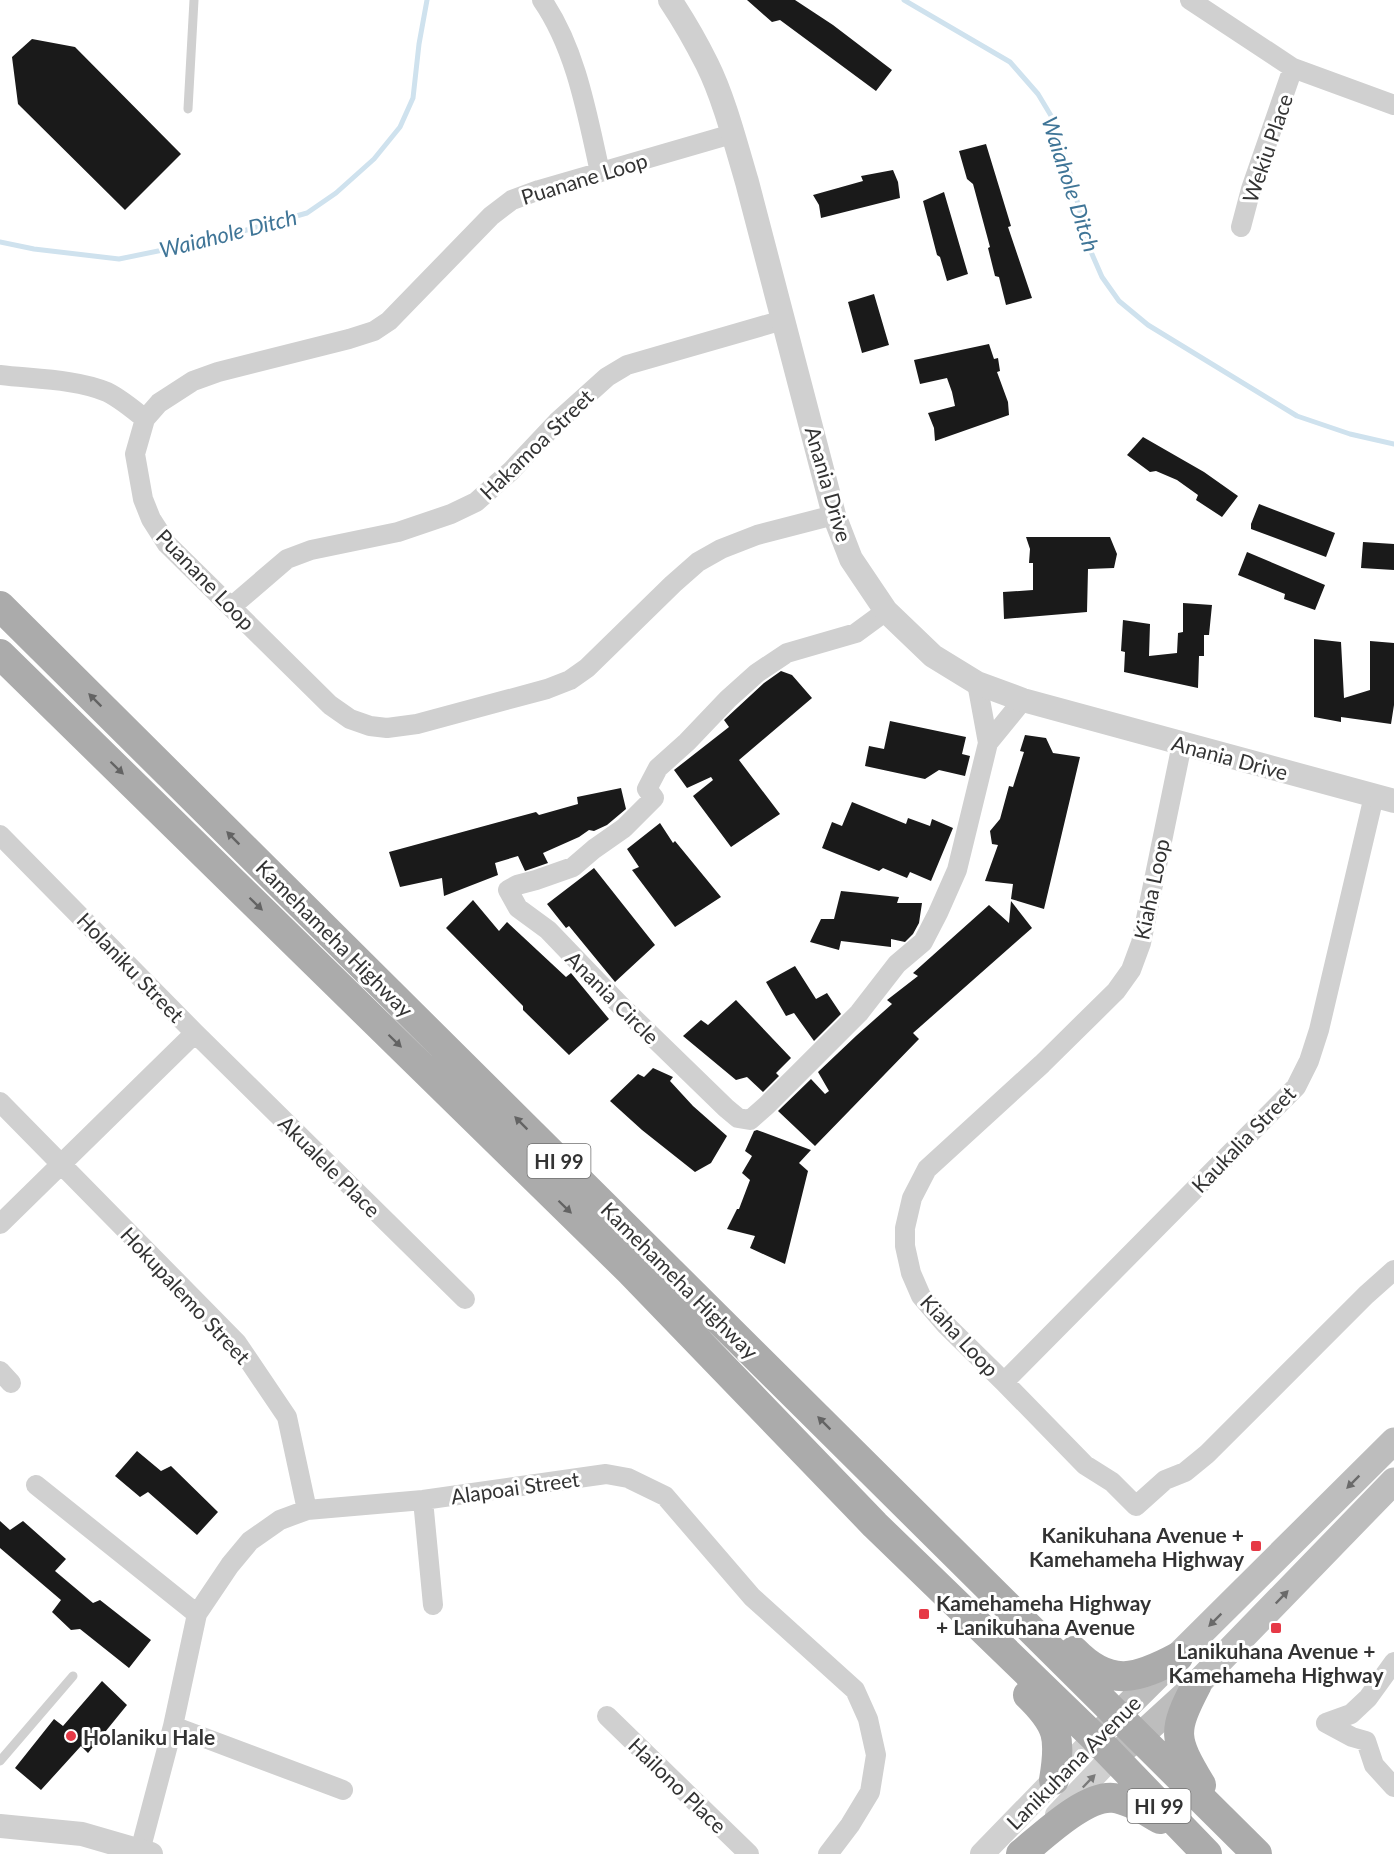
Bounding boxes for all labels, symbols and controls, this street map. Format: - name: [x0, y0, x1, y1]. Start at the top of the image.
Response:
- street label: Wekiu Place: [1237, 90, 1297, 206]
- water label: Waiahole Ditch: [1036, 113, 1106, 255]
- street label: Puanane Loop: [518, 147, 650, 209]
- water label: Waiahole Ditch: [156, 203, 300, 263]
- street label: Hakamoa Street: [474, 383, 598, 504]
- street label: Anania Drive: [801, 423, 857, 545]
- street label: Puanane Loop: [152, 523, 260, 635]
- one-way arrow: [88, 694, 102, 708]
- street label: Anania Drive: [1169, 730, 1291, 784]
- one-way arrow: [109, 761, 124, 775]
- one-way arrow: [227, 831, 241, 845]
- street label: Kiaha Loop: [1128, 836, 1174, 942]
- street label: Kamehameha Highway: [251, 854, 419, 1022]
- one-way arrow: [249, 897, 263, 911]
- street label: Holaniku Street: [72, 907, 190, 1027]
- street label: Anania Circle: [561, 945, 665, 1049]
- one-way arrow: [388, 1034, 403, 1048]
- street label: Kaukalia Street: [1186, 1080, 1300, 1197]
- street label: Akualele Place: [274, 1110, 386, 1222]
- one-way arrow: [515, 1116, 529, 1130]
- road number: HI 99: [528, 1144, 590, 1178]
- street label: Kamehameha Highway: [596, 1196, 764, 1364]
- one-way arrow: [557, 1199, 571, 1213]
- street label: Hokupalemo Street: [116, 1221, 256, 1369]
- street label: Kiaha Loop: [916, 1289, 1004, 1381]
- one-way arrow: [817, 1416, 831, 1430]
- street label: Alapoai Street: [449, 1466, 581, 1508]
- one-way arrow: [1345, 1475, 1360, 1489]
- place label: Kanikuhana Avenue + Kamehameha Highway: [1029, 1522, 1245, 1571]
- marker: Kanikuhana Avenue + Kamehameha Highway: [1249, 1539, 1263, 1553]
- place label: Kamehameha Highway + Lanikuhana Avenue: [936, 1590, 1152, 1639]
- one-way arrow: [1274, 1590, 1288, 1604]
- marker: Kamehameha Highway + Lanikuhana Avenue: [917, 1607, 931, 1621]
- one-way arrow: [1208, 1612, 1222, 1626]
- marker: Lanikuhana Avenue + Kamehameha Highway: [1269, 1621, 1283, 1635]
- place label: Lanikuhana Avenue + Kamehameha Highway: [1168, 1638, 1384, 1687]
- street label: Lanikuhana Avenue: [1001, 1690, 1145, 1834]
- place label: Holaniku Hale: [83, 1724, 215, 1749]
- marker: Holaniku Hale: [64, 1729, 78, 1743]
- street label: Hailono Place: [624, 1732, 732, 1838]
- one-way arrow: [1082, 1774, 1096, 1789]
- road number: HI 99: [1128, 1789, 1190, 1823]

